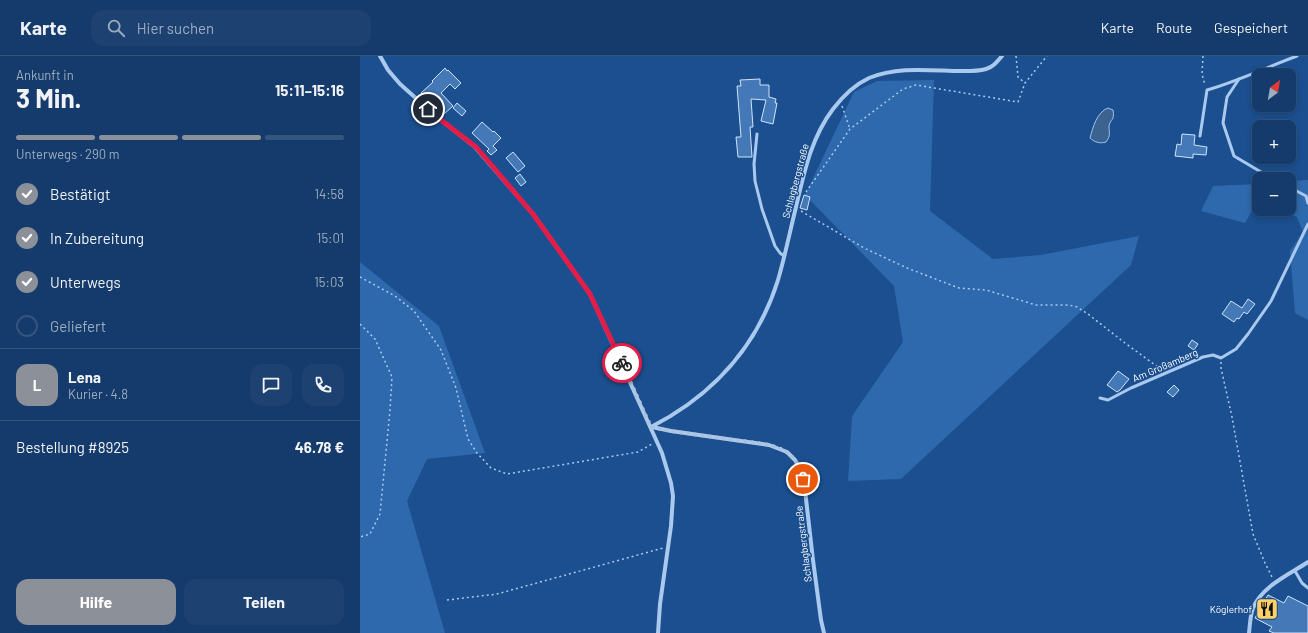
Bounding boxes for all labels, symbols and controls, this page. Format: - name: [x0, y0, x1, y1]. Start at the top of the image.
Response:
- search box: [91, 10, 371, 46]
- text: Karte: [20, 16, 67, 39]
- icon: search: [105, 17, 127, 39]
- text: Hier suchen: [137, 19, 214, 37]
- text: Karte: [1101, 19, 1134, 36]
- text: Route: [1156, 19, 1192, 36]
- text: Gespeichert: [1214, 19, 1288, 36]
- text: Ankunft in: [16, 67, 74, 83]
- north arrow: [1252, 68, 1296, 112]
- map controls: [1252, 68, 1296, 216]
- text: 15:11–15:16: [275, 81, 344, 99]
- text: 3 Min.: [16, 82, 82, 113]
- pin: [411, 92, 445, 126]
- icon: home: [417, 98, 439, 120]
- button: +: [1252, 120, 1296, 164]
- street label: Schlagbergstraße: [779, 142, 811, 220]
- text: Unterwegs · 290 m: [16, 146, 120, 162]
- button: −: [1252, 172, 1296, 216]
- icon: check: [16, 183, 38, 205]
- text: Bestätigt: [50, 185, 110, 203]
- text: 14:58: [314, 186, 344, 202]
- icon: check: [16, 227, 38, 249]
- text: In Zubereitung: [50, 229, 144, 247]
- text: 15:01: [317, 230, 344, 246]
- icon: check: [16, 271, 38, 293]
- text: Unterwegs: [50, 273, 121, 291]
- text: 15:03: [314, 274, 344, 290]
- text: Geliefert: [50, 317, 106, 335]
- courier: [602, 343, 642, 383]
- street label: Am Großamberg: [1130, 346, 1200, 384]
- icon: bike: [611, 352, 633, 374]
- button: chat: [250, 364, 292, 406]
- button: phone: [302, 364, 344, 406]
- text: Lena: [68, 368, 101, 386]
- text: L: [33, 376, 41, 394]
- text: Kurier · 4.8: [68, 386, 128, 402]
- text: Bestellung #8925: [16, 438, 129, 456]
- text: 46.78 €: [295, 438, 344, 456]
- pin: [786, 462, 820, 496]
- icon: bag: [792, 468, 814, 490]
- street label: Schlagbergstraße: [792, 505, 814, 583]
- button: Hilfe: [16, 579, 176, 625]
- button: Teilen: [184, 579, 344, 625]
- restaurant icon: Köglerhof: [1254, 596, 1280, 622]
- place label: Köglerhof: [1210, 603, 1252, 615]

